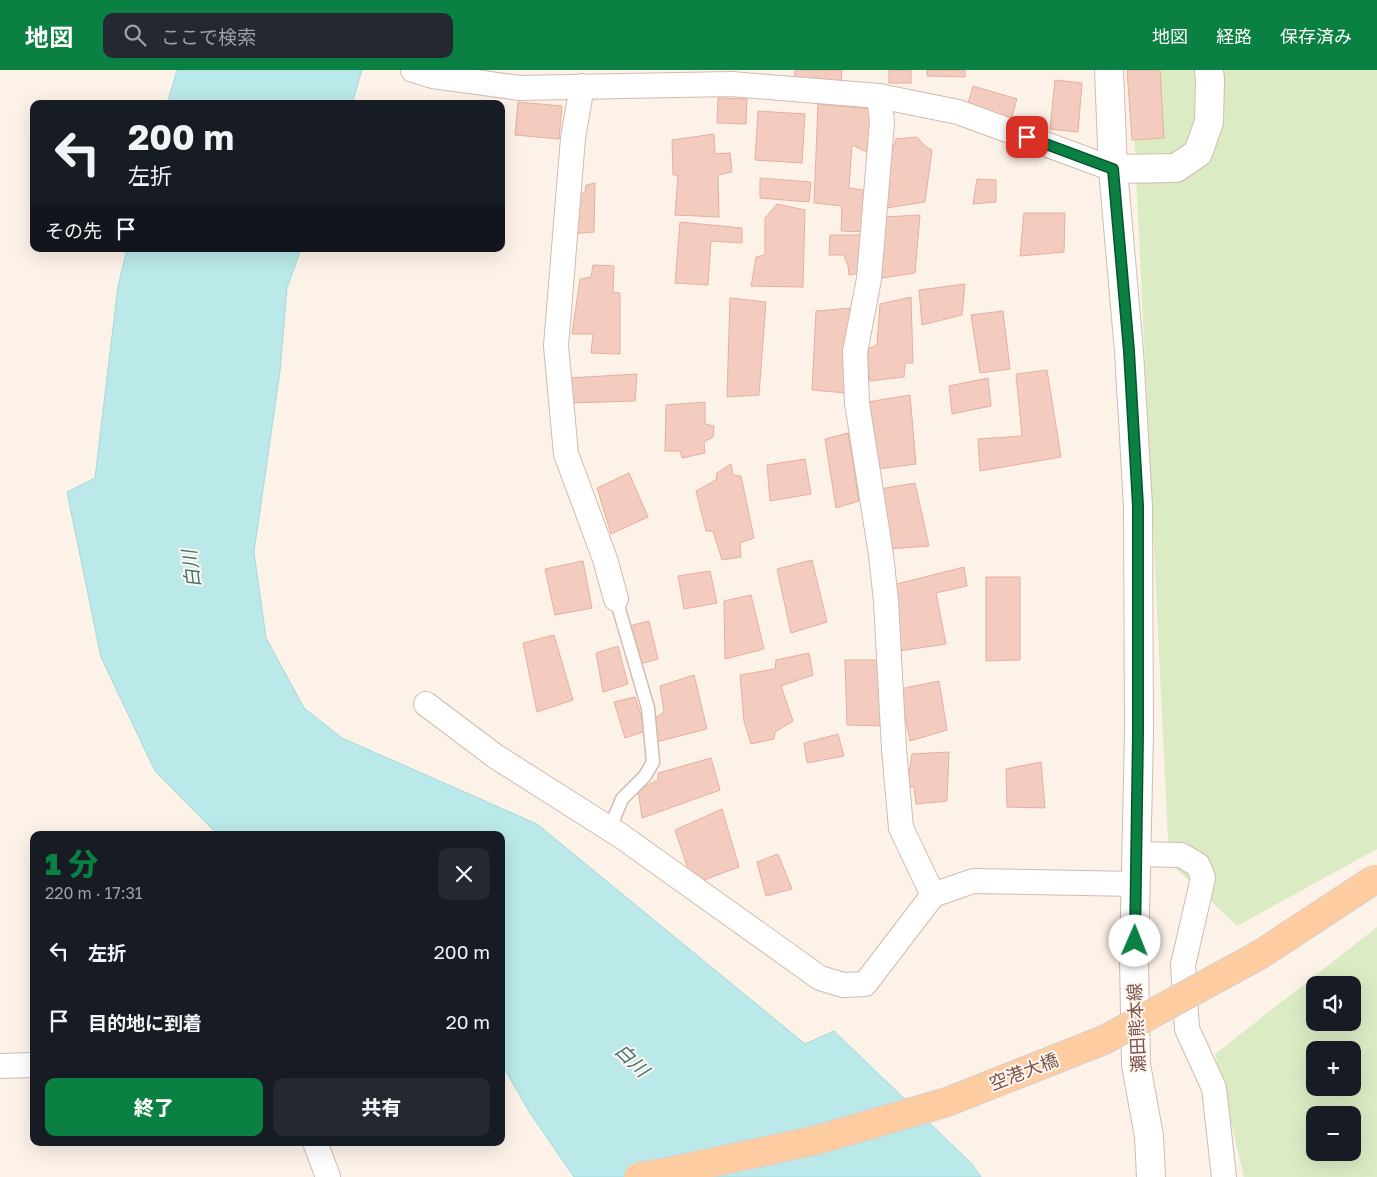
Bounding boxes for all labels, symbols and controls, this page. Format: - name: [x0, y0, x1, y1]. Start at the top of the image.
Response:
- search box: [103, 13, 453, 58]
- icon: search: [121, 21, 149, 49]
- text: 地図: [25, 22, 73, 51]
- text: ここで検索: [161, 25, 256, 48]
- text: 地図: [1152, 25, 1188, 47]
- text: 経路: [1216, 25, 1252, 47]
- text: 保存済み: [1280, 25, 1352, 47]
- text: 200 m: [128, 116, 234, 158]
- pin: [1006, 116, 1048, 158]
- icon: left: [45, 120, 110, 185]
- icon: arrive: [1013, 123, 1041, 151]
- text: 左折: [128, 162, 172, 189]
- icon: arrive: [112, 215, 140, 243]
- text: その先: [45, 219, 102, 242]
- water label: 白川: [177, 547, 204, 589]
- text: 1 分: [45, 846, 98, 882]
- button: close: [438, 848, 490, 900]
- text: 220 m · 17:31: [45, 883, 143, 903]
- position arrow: [1108, 914, 1160, 966]
- icon: left: [45, 937, 73, 965]
- text: 200 m: [434, 940, 490, 963]
- text: 左折: [88, 941, 126, 964]
- map controls: [1306, 976, 1361, 1161]
- button: sound: [1306, 976, 1361, 1031]
- street label: 瀬田熊本線: [1123, 983, 1149, 1074]
- icon: arrive: [45, 1007, 73, 1035]
- text: 20 m: [446, 1010, 490, 1033]
- text: 目的地に到着: [88, 1011, 202, 1034]
- water label: 白川: [611, 1038, 655, 1082]
- button: +: [1306, 1041, 1361, 1096]
- street label: 空港大橋: [986, 1048, 1061, 1094]
- button: 終了: [45, 1078, 263, 1136]
- button: 共有: [273, 1078, 490, 1136]
- button: −: [1306, 1106, 1361, 1161]

